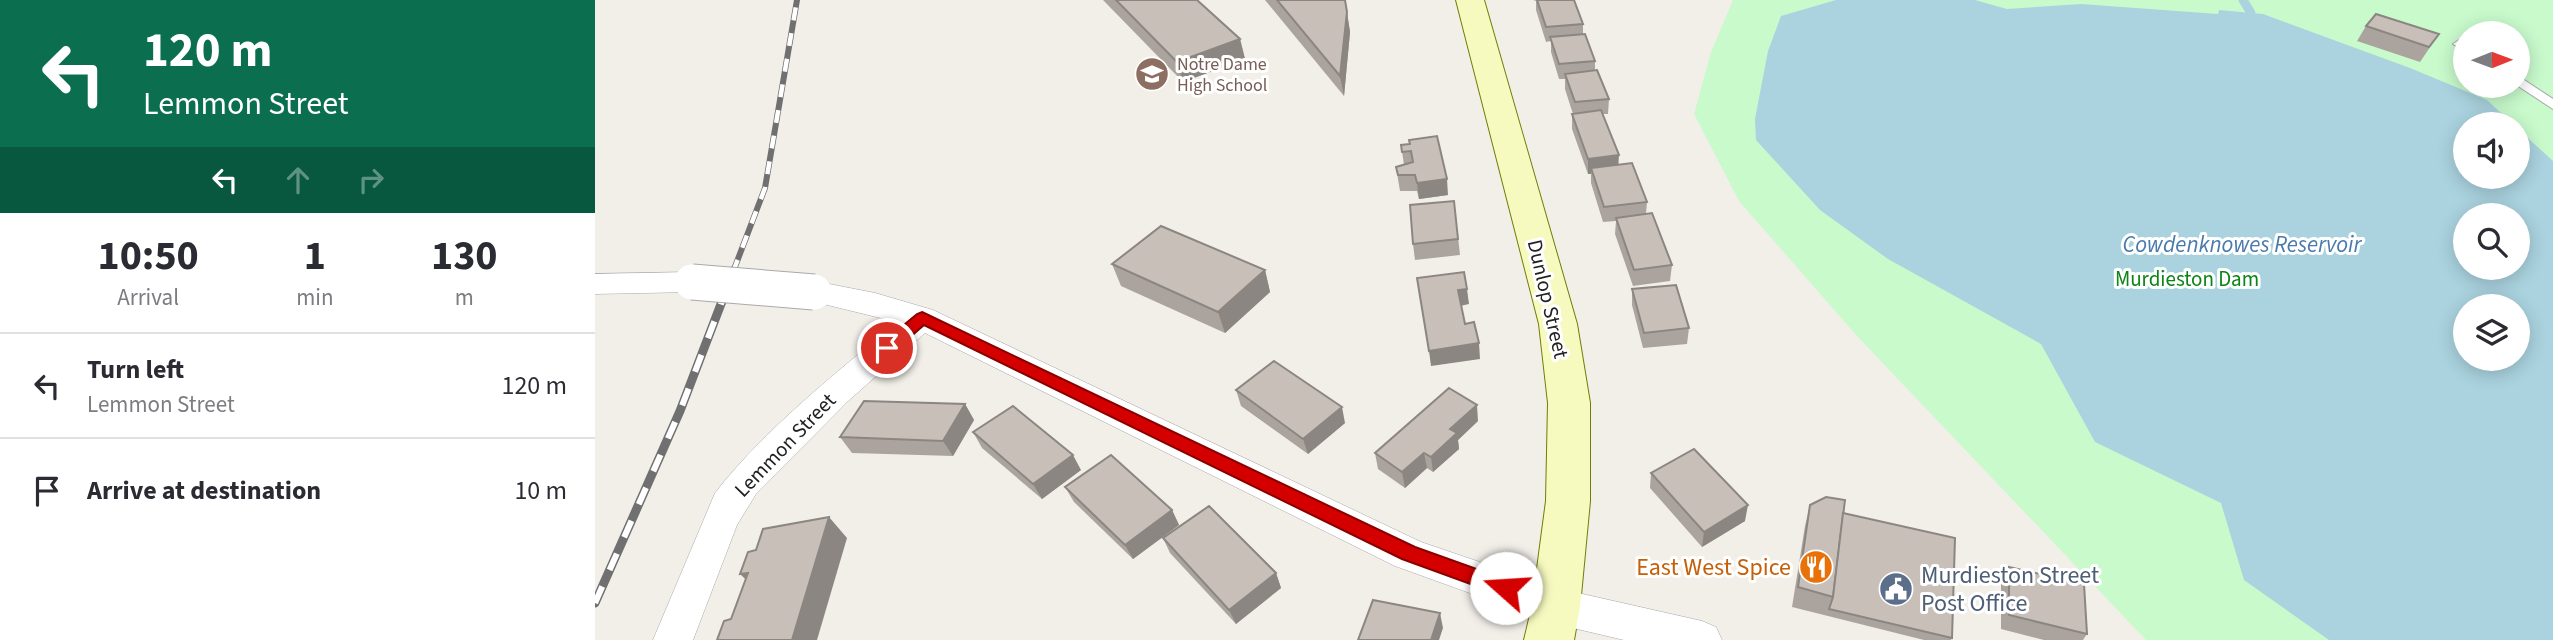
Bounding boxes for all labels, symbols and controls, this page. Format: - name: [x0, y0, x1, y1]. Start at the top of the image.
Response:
- text: 120 m: [143, 16, 272, 86]
- north arrow: [2453, 21, 2531, 98]
- map controls: [2453, 21, 2530, 371]
- icon: left: [28, 28, 119, 119]
- place label: Notre Dame High School: [1177, 52, 1267, 98]
- school or university icon: Notre Dame High School: [1133, 55, 1171, 93]
- text: Lemmon Street: [143, 81, 349, 127]
- button: sound: [2453, 112, 2530, 189]
- icon: left: [206, 161, 244, 199]
- icon: ahead: [279, 161, 317, 199]
- icon: right: [352, 161, 390, 199]
- button: search: [2453, 203, 2530, 280]
- text: 10:50: [97, 226, 199, 286]
- text: 1: [304, 226, 326, 286]
- text: 130: [431, 226, 498, 286]
- water label: Cowdenknowes Reservoir: [2123, 228, 2363, 261]
- street label: Dunlop Street: [1520, 237, 1576, 361]
- park label: Murdieston Dam: [2115, 264, 2259, 294]
- text: Arrival: [117, 281, 179, 314]
- text: min: [296, 281, 334, 314]
- text: m: [455, 281, 474, 314]
- button: layers: [2453, 294, 2530, 371]
- pin: [857, 318, 917, 378]
- icon: arrive: [868, 329, 906, 367]
- text: Turn left: [87, 351, 184, 388]
- icon: left: [28, 367, 66, 405]
- text: 120 m: [501, 367, 567, 404]
- street label: Lemmon Street: [727, 386, 843, 504]
- text: Lemmon Street: [87, 388, 235, 421]
- icon: arrive: [28, 472, 66, 510]
- text: Arrive at destination: [87, 472, 321, 509]
- text: 10 m: [514, 472, 567, 509]
- restaurant icon: East West Spice: [1797, 548, 1835, 586]
- place label: East West Spice: [1636, 550, 1791, 585]
- position arrow: [1469, 551, 1543, 625]
- place label: Murdieston Street Post Office: [1921, 558, 2099, 621]
- public building icon: Murdieston Street Post Office: [1877, 570, 1915, 608]

